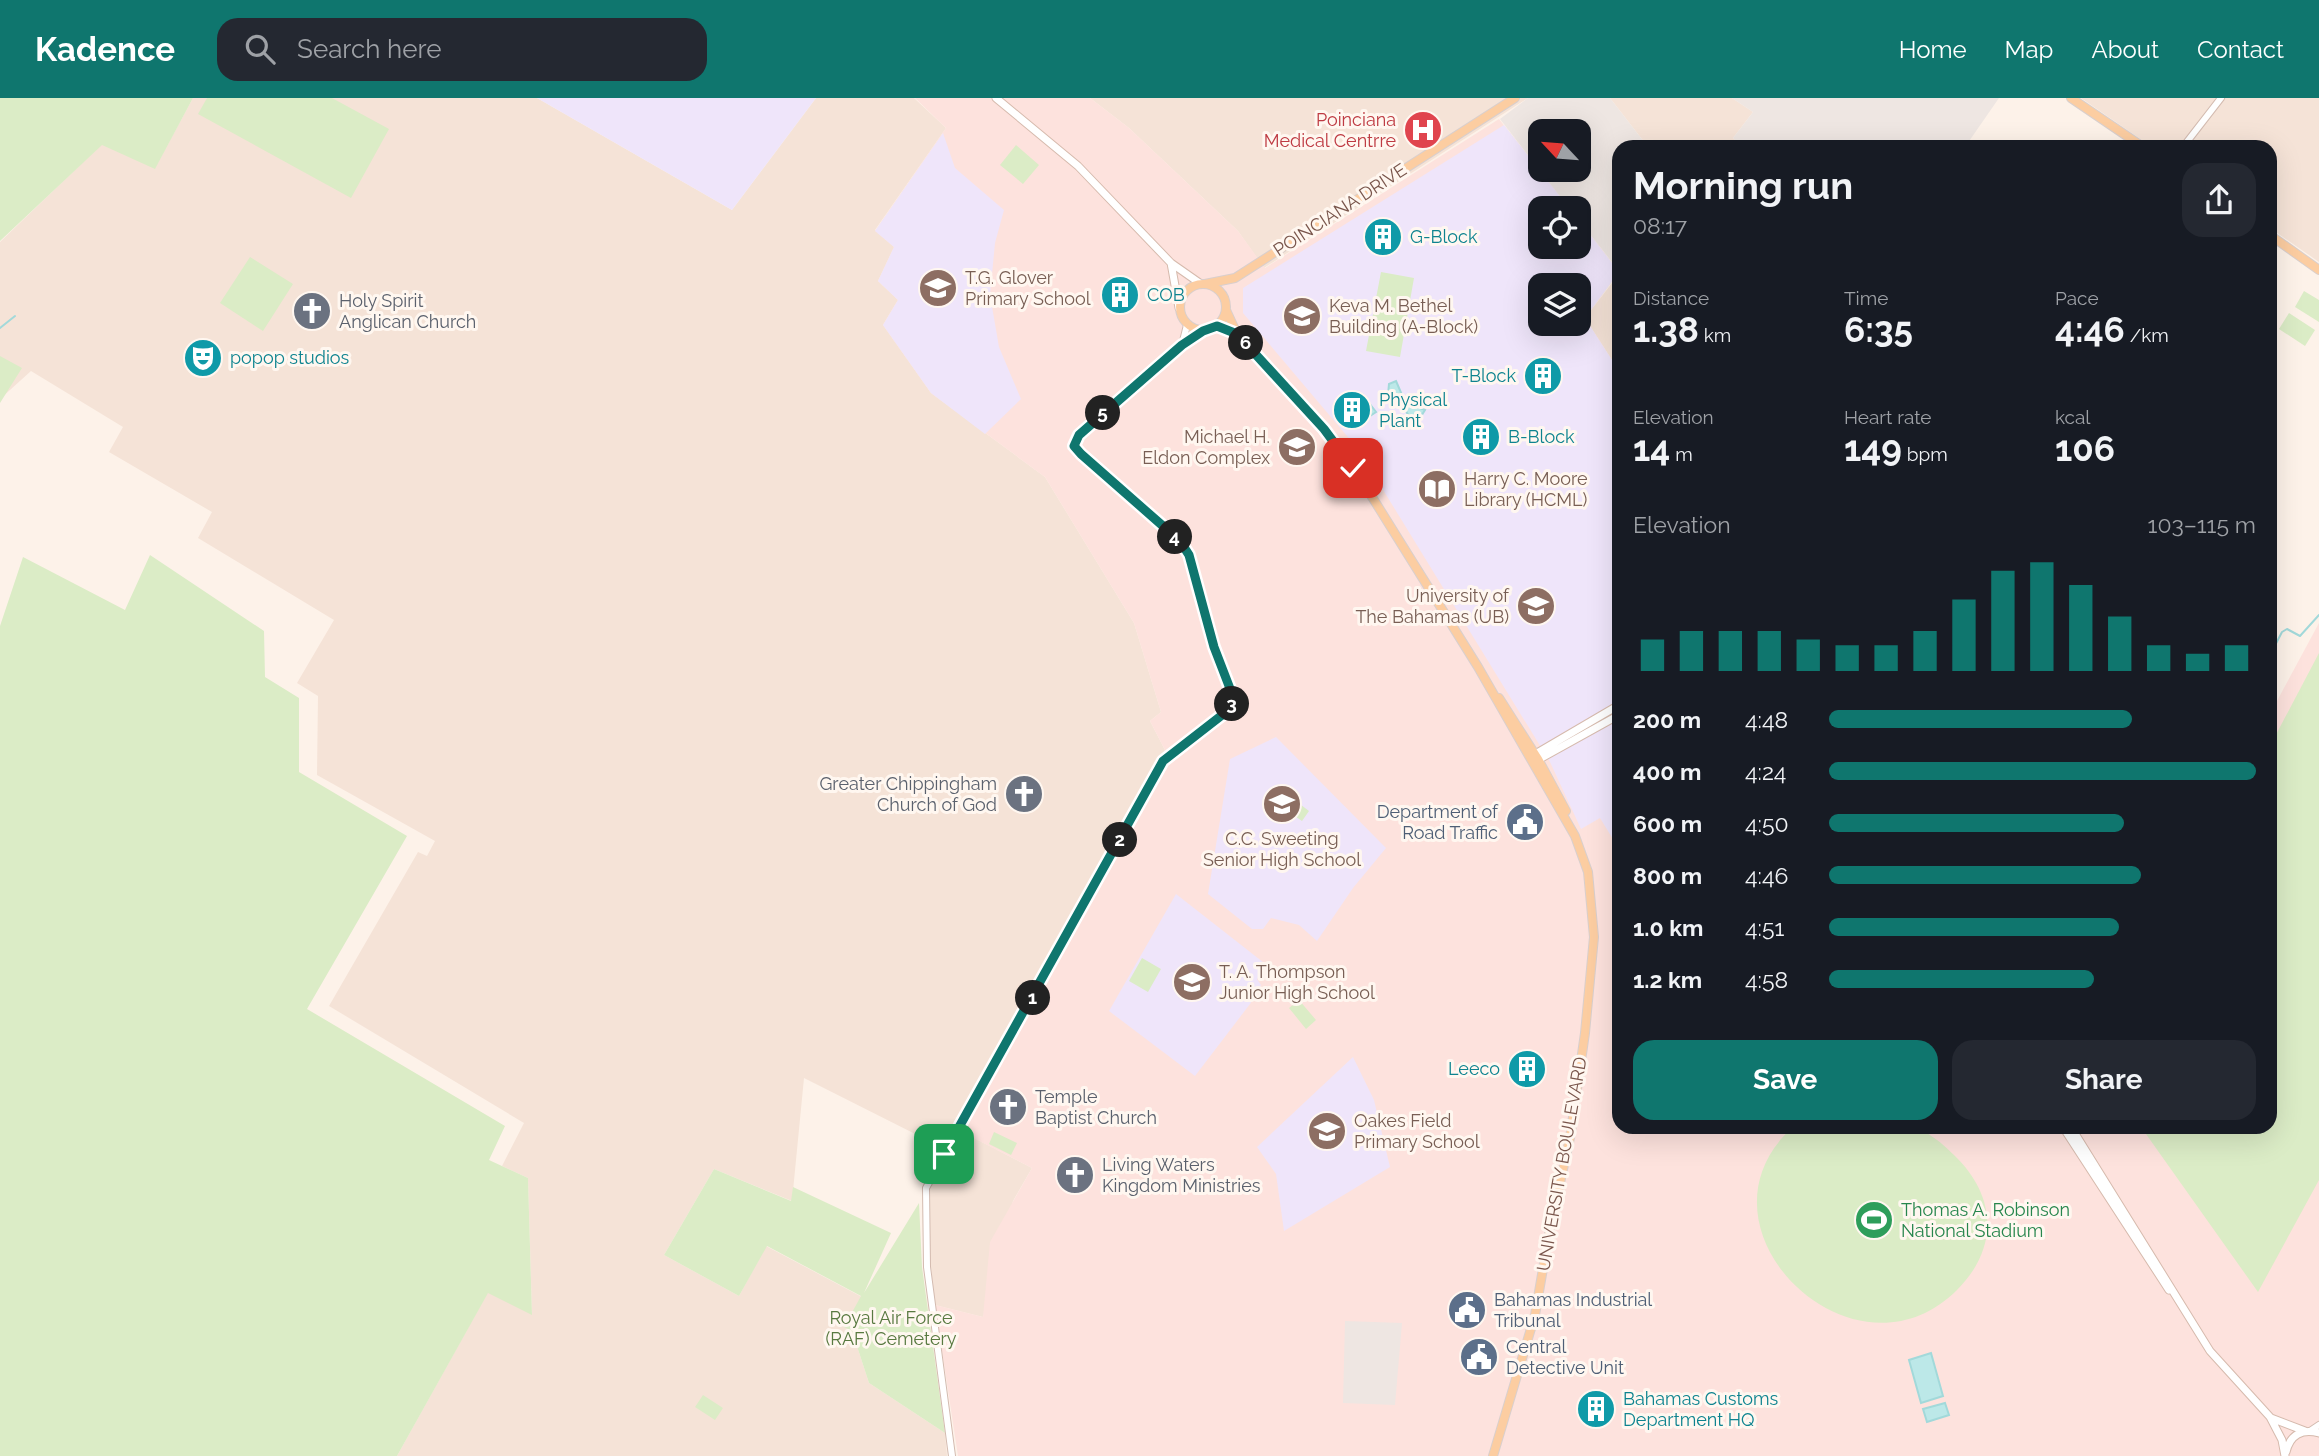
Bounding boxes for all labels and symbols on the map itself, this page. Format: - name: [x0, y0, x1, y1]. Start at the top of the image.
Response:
- place label: Poinciana Medical Centrre: [1264, 109, 1396, 151]
- hospital icon: Poinciana Medical Centrre: [1402, 109, 1444, 151]
- north arrow: [1528, 119, 1591, 182]
- street label: POINCIANA DRIVE: [1269, 159, 1410, 260]
- building icon: G-Block: [1362, 216, 1404, 258]
- place label: G-Block: [1410, 226, 1478, 247]
- school or university icon: T.G. Glover Primary School: [917, 267, 959, 309]
- place label: T.G. Glover Primary School: [965, 267, 1091, 309]
- building icon: COB: [1099, 274, 1141, 316]
- place label: COB: [1147, 284, 1185, 305]
- church icon: Holy Spirit Anglican Church: [291, 290, 333, 332]
- place label: Holy Spirit Anglican Church: [339, 290, 476, 332]
- school or university icon: Keva M. Bethel Building (A-Block): [1281, 295, 1323, 337]
- place label: Keva M. Bethel Building (A-Block): [1329, 295, 1478, 337]
- pin: 6: [1228, 326, 1264, 360]
- theatre icon: popop studios: [182, 337, 224, 379]
- place label: popop studios: [230, 347, 350, 368]
- building icon: T-Block: [1522, 355, 1564, 397]
- place label: T-Block: [1452, 365, 1516, 386]
- building icon: Physical Plant: [1331, 389, 1373, 431]
- place label: Physical Plant: [1379, 389, 1447, 431]
- pin: 5: [1086, 396, 1120, 430]
- building icon: B-Block: [1460, 416, 1502, 458]
- place label: Michael H. Eldon Complex: [1142, 426, 1270, 468]
- school or university icon: Michael H. Eldon Complex: [1276, 426, 1318, 468]
- place label: B-Block: [1508, 426, 1575, 447]
- pin: [1323, 438, 1383, 498]
- library icon: Harry C. Moore Library (HCML): [1416, 468, 1458, 510]
- place label: Harry C. Moore Library (HCML): [1464, 468, 1588, 510]
- pin: 4: [1158, 520, 1192, 555]
- place label: University of The Bahamas (UB): [1355, 585, 1510, 627]
- school or university icon: University of The Bahamas (UB): [1515, 585, 1557, 627]
- pin: 3: [1214, 686, 1250, 722]
- place label: Greater Chippingham Church of God: [819, 773, 997, 815]
- church icon: Greater Chippingham Church of God: [1003, 773, 1045, 815]
- school or university icon: C.C. Sweeting Senior High School: [1261, 783, 1303, 825]
- place label: Department of Road Traffic: [1377, 801, 1499, 843]
- public building icon: Department of Road Traffic: [1504, 801, 1546, 843]
- pin: 2: [1102, 822, 1138, 858]
- place label: C.C. Sweeting Senior High School: [1203, 828, 1361, 870]
- school or university icon: T. A. Thompson Junior High School: [1171, 961, 1213, 1003]
- place label: T. A. Thompson Junior High School: [1219, 961, 1375, 1003]
- pin: 1: [1016, 981, 1050, 1016]
- building icon: Leeco: [1506, 1048, 1548, 1090]
- street label: UNIVERSITY BOULEVARD: [1532, 1055, 1591, 1273]
- place label: Leeco: [1448, 1058, 1500, 1079]
- church icon: Temple Baptist Church: [987, 1086, 1029, 1128]
- place label: Temple Baptist Church: [1035, 1086, 1157, 1128]
- school or university icon: Oakes Field Primary School: [1306, 1110, 1348, 1152]
- place label: Oakes Field Primary School: [1354, 1110, 1480, 1152]
- pin: [914, 1124, 974, 1184]
- church icon: Living Waters Kingdom Ministries: [1054, 1154, 1096, 1196]
- place label: Living Waters Kingdom Ministries: [1102, 1154, 1261, 1196]
- sports icon: Thomas A. Robinson National Stadium: [1853, 1199, 1895, 1241]
- place label: Thomas A. Robinson National Stadium: [1901, 1199, 2070, 1241]
- public building icon: Bahamas Industrial Tribunal: [1446, 1289, 1488, 1331]
- place label: Bahamas Industrial Tribunal: [1494, 1289, 1652, 1331]
- park label: Royal Air Force (RAF) Cemetery: [825, 1307, 957, 1349]
- public building icon: Central Detective Unit: [1458, 1336, 1500, 1378]
- place label: Central Detective Unit: [1506, 1336, 1624, 1378]
- building icon: Bahamas Customs Department HQ: [1575, 1388, 1617, 1430]
- place label: Bahamas Customs Department HQ: [1623, 1388, 1779, 1430]

